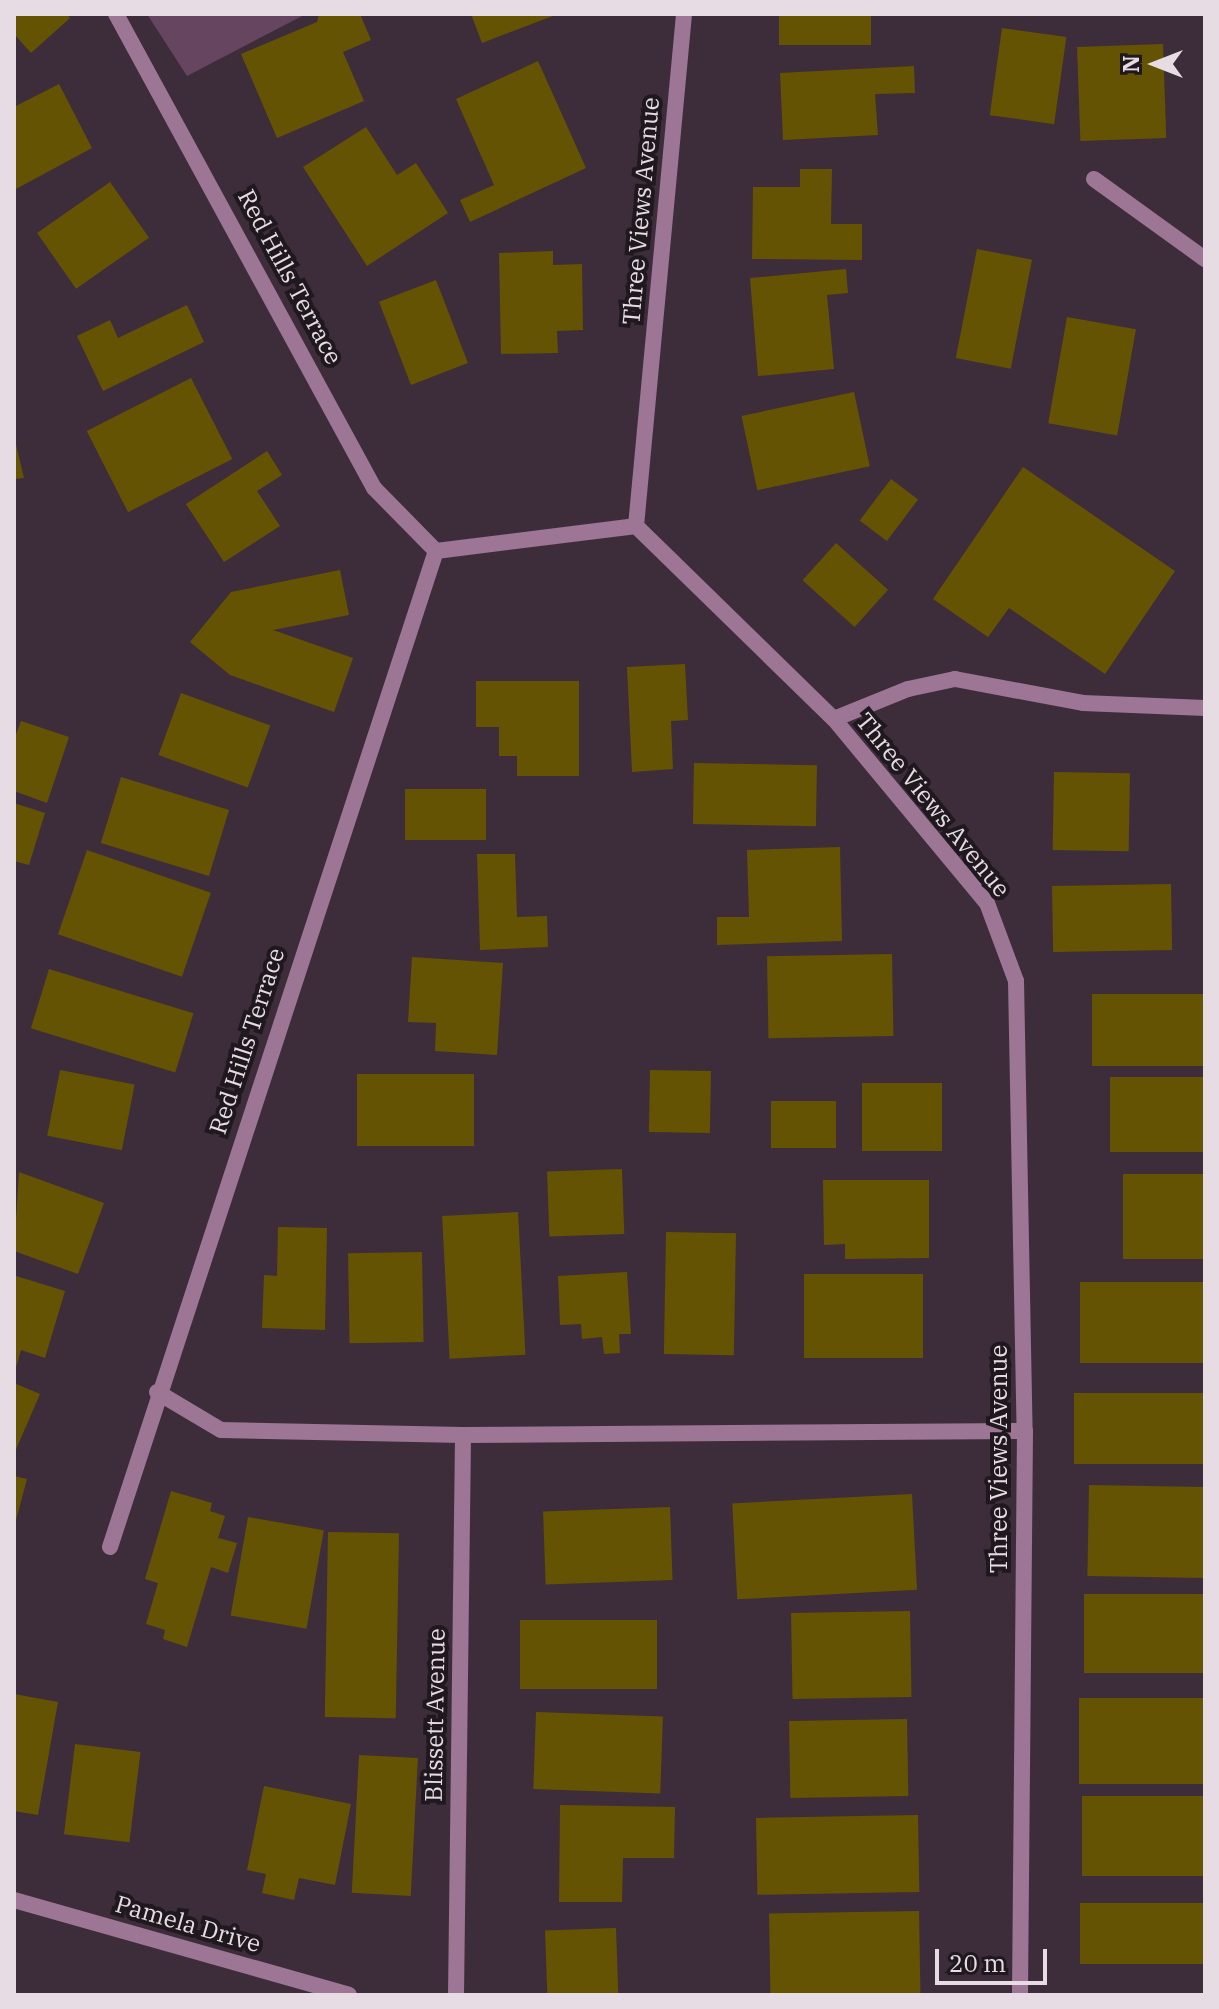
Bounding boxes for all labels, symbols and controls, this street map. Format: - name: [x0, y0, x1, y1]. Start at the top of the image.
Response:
- north arrow: [1115, 24, 1195, 104]
- text: N: [1116, 55, 1145, 73]
- street label: Three Views Avenue: [617, 96, 665, 326]
- street label: Red Hills Terrace: [232, 185, 348, 369]
- street label: Three Views Avenue: [850, 707, 1016, 903]
- street label: Red Hills Terrace: [203, 944, 291, 1138]
- street label: Three Views Avenue: [985, 1345, 1013, 1573]
- street label: Blissett Avenue: [419, 1628, 451, 1802]
- street label: Pamela Drive: [112, 1889, 264, 1959]
- scale bar: [939, 1933, 1051, 1983]
- text: 20 m: [949, 1947, 1006, 1979]

